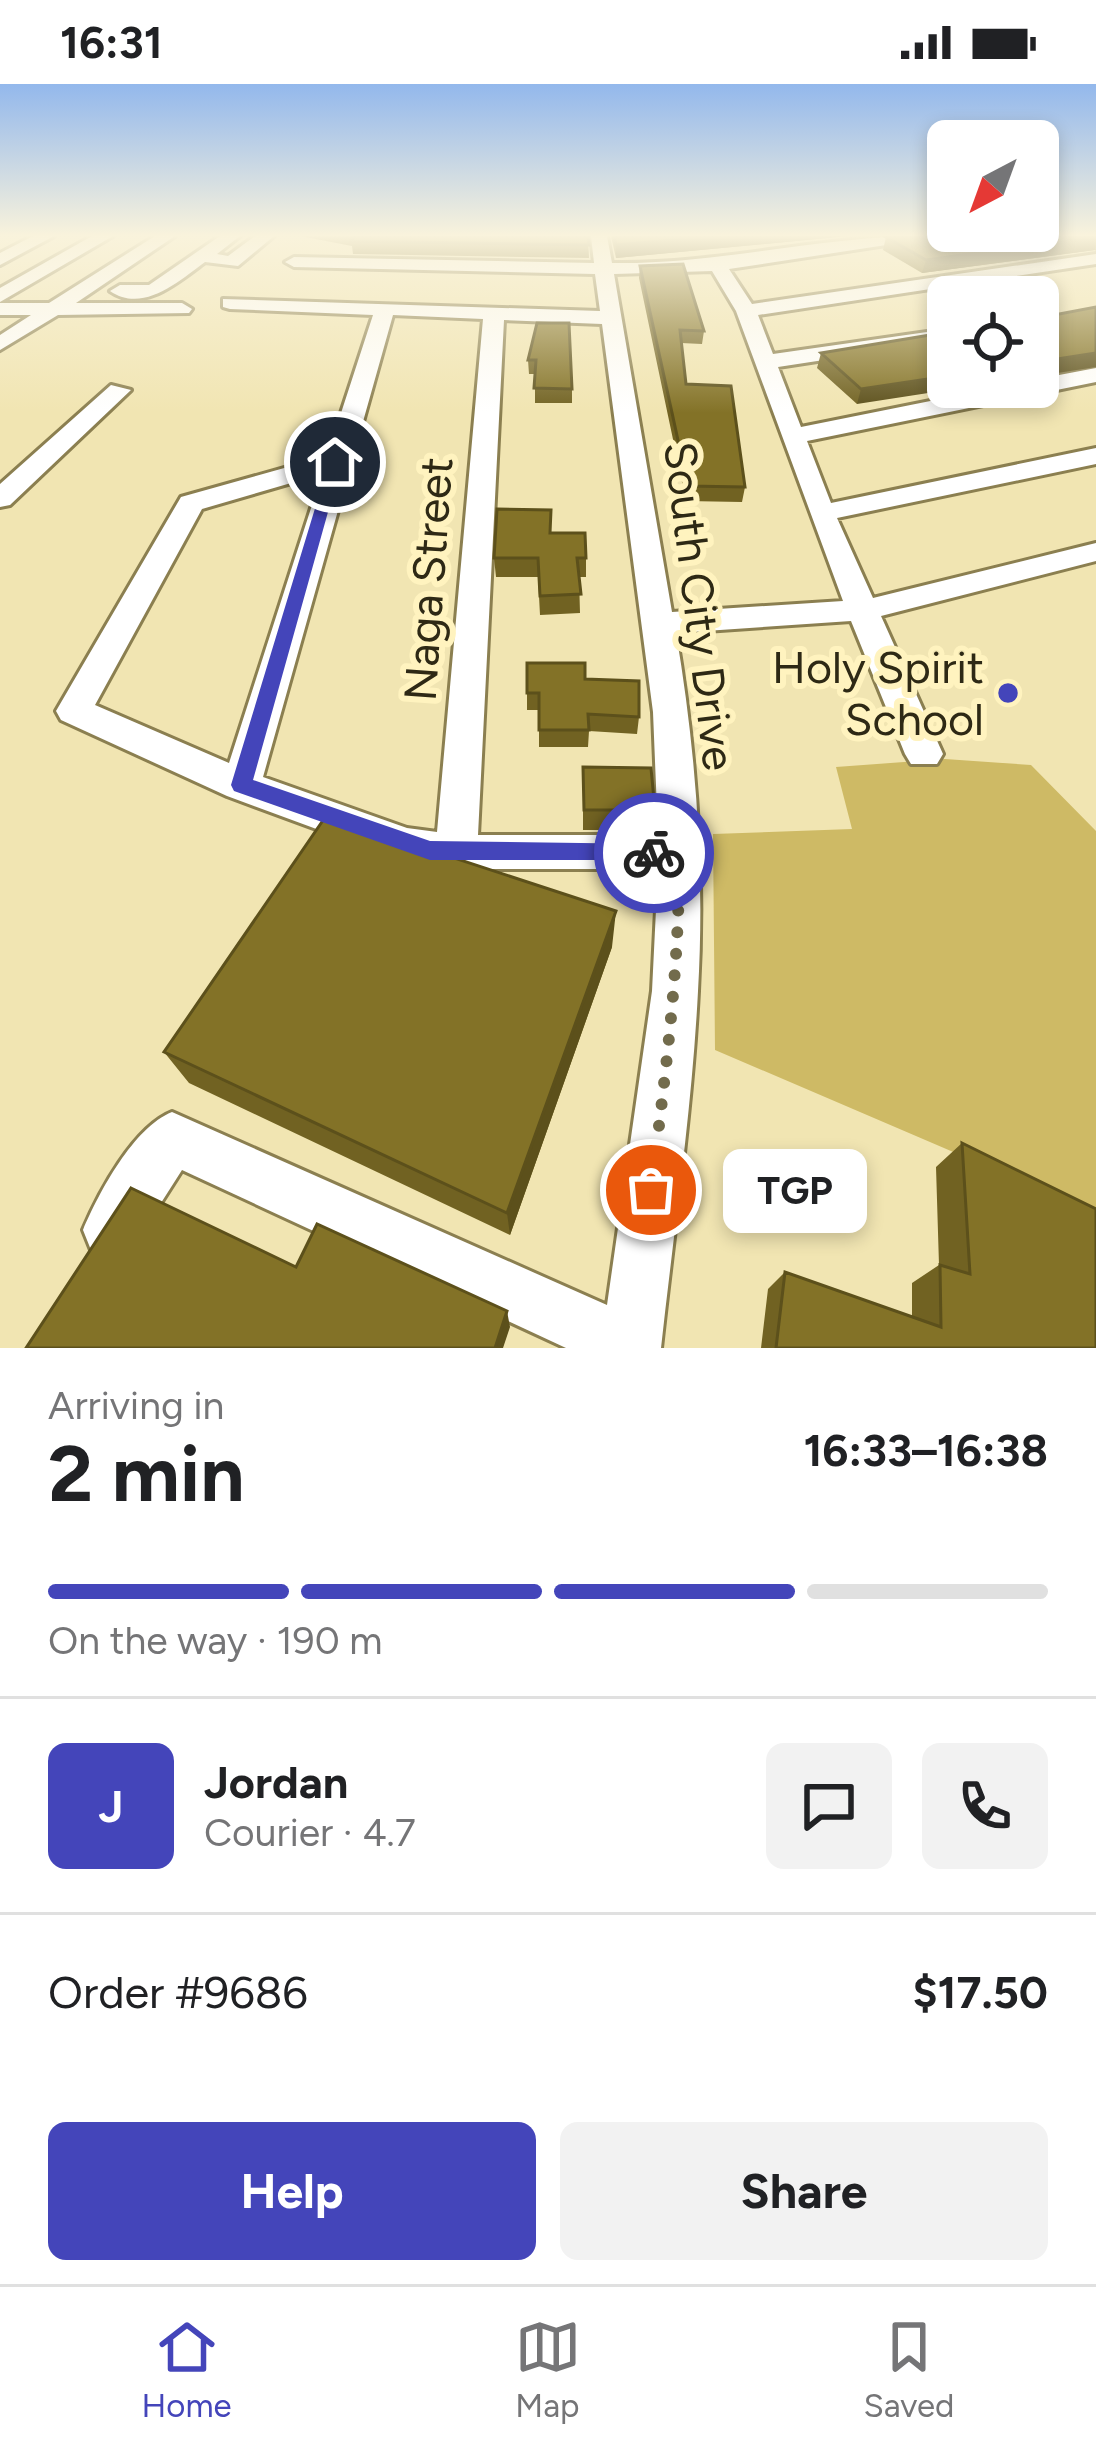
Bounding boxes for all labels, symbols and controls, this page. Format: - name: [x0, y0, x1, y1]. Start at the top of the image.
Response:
- text: 16:31: [60, 15, 163, 69]
- north arrow: [927, 120, 1059, 252]
- map controls: [927, 120, 1059, 408]
- button: locate: [927, 276, 1059, 408]
- pin: [284, 411, 386, 513]
- icon: home: [302, 429, 368, 495]
- street label: South City Drive: [653, 439, 747, 773]
- street label: Naga Street: [393, 455, 463, 703]
- place label: Holy Spirit School: [772, 640, 984, 746]
- marker: Holy Spirit School: [995, 680, 1021, 706]
- courier: [594, 793, 714, 913]
- icon: bike: [621, 820, 687, 886]
- pin: [600, 1139, 702, 1241]
- callout: TGP: [723, 1148, 867, 1232]
- icon: bag: [618, 1157, 684, 1223]
- text: TGP: [757, 1167, 833, 1214]
- text: Arriving in: [48, 1382, 224, 1429]
- text: 16:33–16:38: [803, 1423, 1048, 1477]
- text: 2 min: [48, 1427, 244, 1521]
- text: On the way · 190 m: [48, 1617, 383, 1664]
- button: chat: [766, 1743, 892, 1869]
- button: phone: [922, 1743, 1048, 1869]
- text: Jordan: [204, 1755, 348, 1809]
- text: J: [99, 1779, 123, 1833]
- text: Courier · 4.7: [204, 1809, 416, 1856]
- text: Order #9686: [48, 1965, 308, 2019]
- text: $17.50: [913, 1965, 1048, 2019]
- button: Help: [48, 2122, 536, 2260]
- button: Share: [560, 2122, 1048, 2260]
- tab: Home: [141, 2314, 232, 2425]
- tab: Map: [515, 2314, 581, 2425]
- tab: Saved: [863, 2314, 954, 2425]

